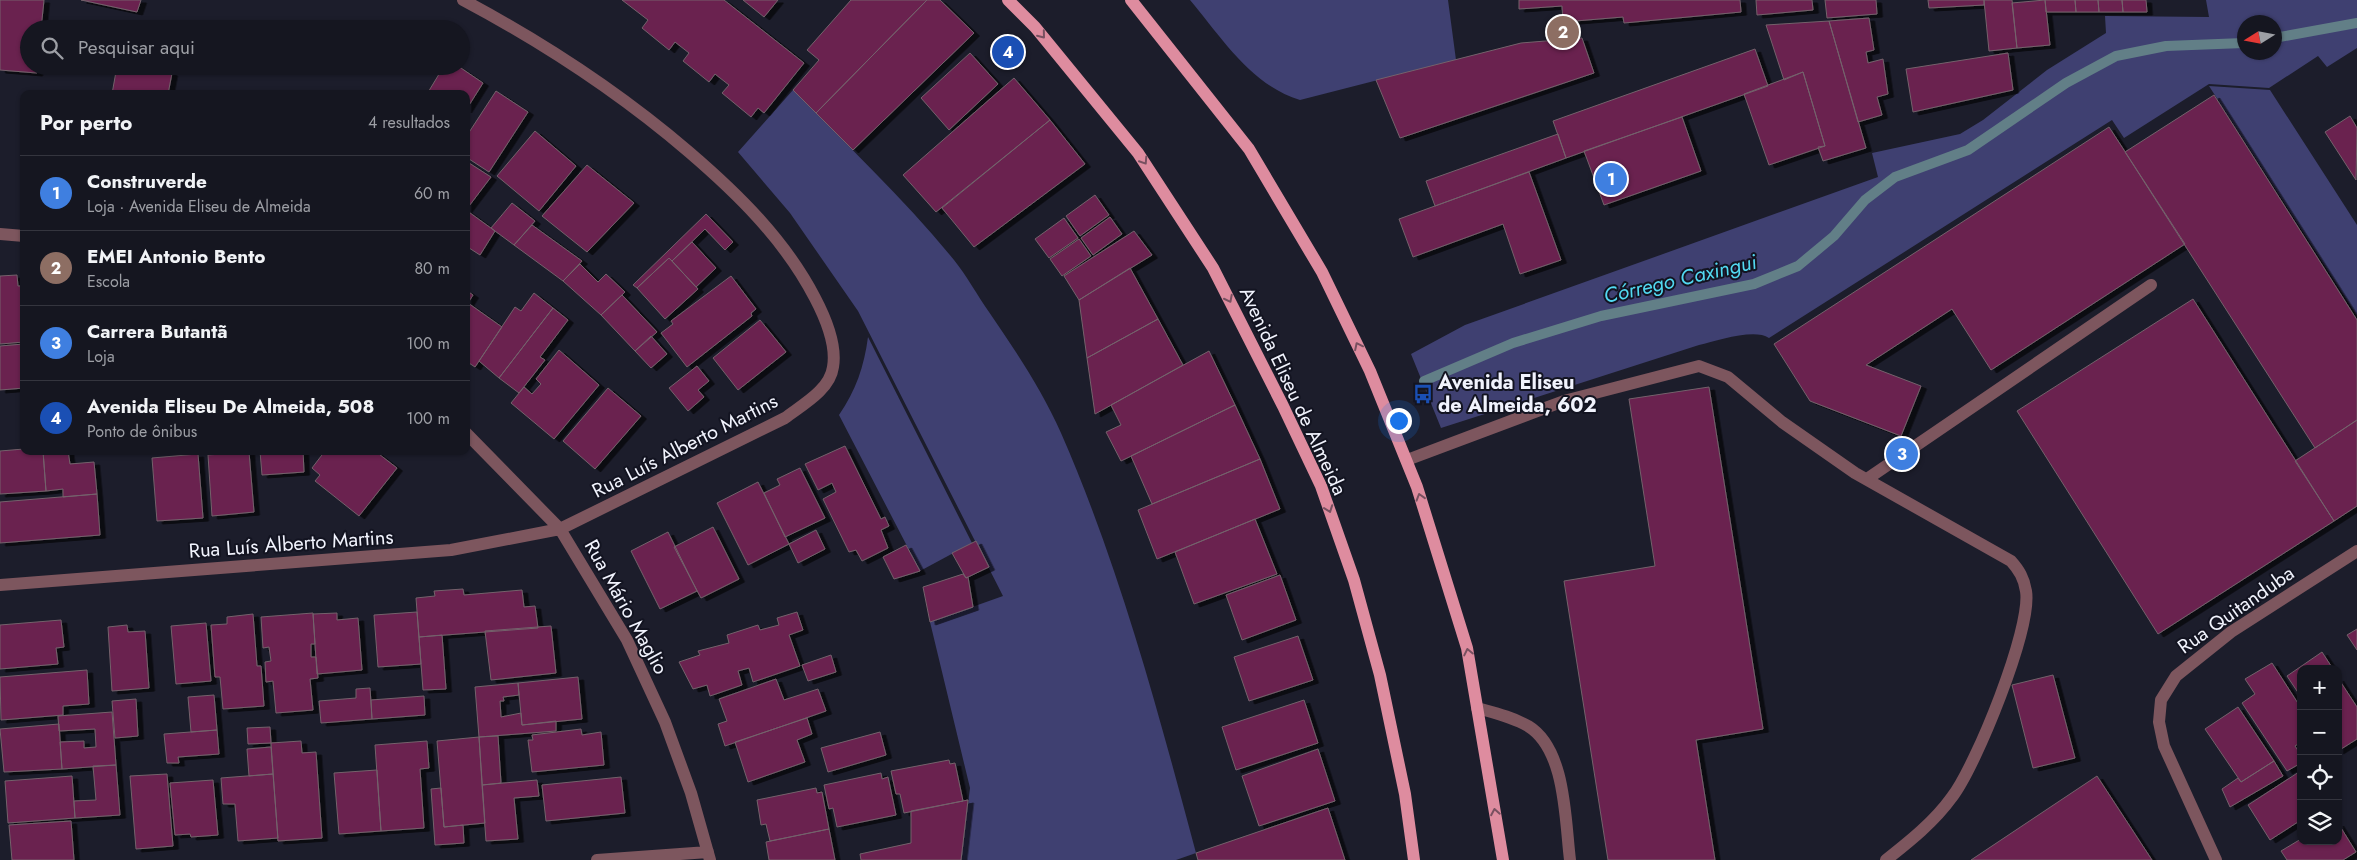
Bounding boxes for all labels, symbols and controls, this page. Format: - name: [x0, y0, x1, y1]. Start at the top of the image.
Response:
- pin: 2: [1547, 13, 1579, 51]
- north arrow: [2237, 15, 2282, 60]
- search box: [20, 20, 470, 75]
- one-way arrow: [1036, 29, 1044, 38]
- pin: 4: [992, 33, 1024, 71]
- icon: search: [38, 34, 66, 62]
- text: Pesquisar aqui: [78, 34, 195, 61]
- text: Por perto: [40, 108, 132, 138]
- text: 4 resultados: [368, 111, 450, 134]
- one-way arrow: [1137, 156, 1147, 165]
- pin: 1: [1595, 160, 1627, 198]
- text: Construverde: [87, 168, 207, 195]
- text: 1: [52, 182, 60, 205]
- text: 60 m: [414, 182, 450, 205]
- text: Loja · Avenida Eliseu de Almeida: [87, 195, 311, 218]
- text: EMEI Antonio Bento: [87, 243, 266, 270]
- water label: Córrego Caxingui: [1601, 247, 1760, 311]
- text: 2: [51, 257, 61, 280]
- text: 80 m: [414, 257, 450, 280]
- text: Escola: [87, 270, 130, 293]
- street label: Avenida Eliseu de Almeida: [1232, 282, 1354, 500]
- one-way arrow: [1223, 294, 1233, 303]
- text: Carrera Butantã: [87, 318, 228, 345]
- text: 3: [51, 332, 61, 355]
- text: 100 m: [406, 332, 450, 355]
- one-way arrow: [1354, 342, 1364, 351]
- text: Loja: [87, 345, 115, 368]
- place label: Avenida Eliseu de Almeida, 602: [1437, 368, 1597, 420]
- bus stop icon: Avenida Eliseu de Almeida, 602: [1412, 383, 1434, 405]
- street label: Rua Luís Alberto Martins: [587, 387, 783, 505]
- text: Avenida Eliseu De Almeida, 508: [87, 393, 374, 420]
- text: 4: [50, 407, 62, 430]
- text: 100 m: [406, 407, 450, 430]
- your location: [1386, 408, 1412, 434]
- text: Ponto de ônibus: [87, 420, 197, 443]
- pin: 3: [1886, 435, 1918, 473]
- one-way arrow: [1415, 493, 1425, 501]
- one-way arrow: [1323, 504, 1333, 513]
- street label: Rua Luís Alberto Martins: [188, 522, 394, 566]
- street label: Rua Mário Maglio: [577, 534, 675, 680]
- street label: Rua Quitanduba: [2172, 559, 2300, 661]
- one-way arrow: [1463, 647, 1473, 656]
- map controls: [2297, 665, 2342, 845]
- button: +: [2297, 665, 2342, 710]
- button: −: [2297, 710, 2342, 755]
- button: locate: [2297, 755, 2342, 800]
- button: layers: [2297, 800, 2342, 845]
- one-way arrow: [1490, 808, 1500, 816]

